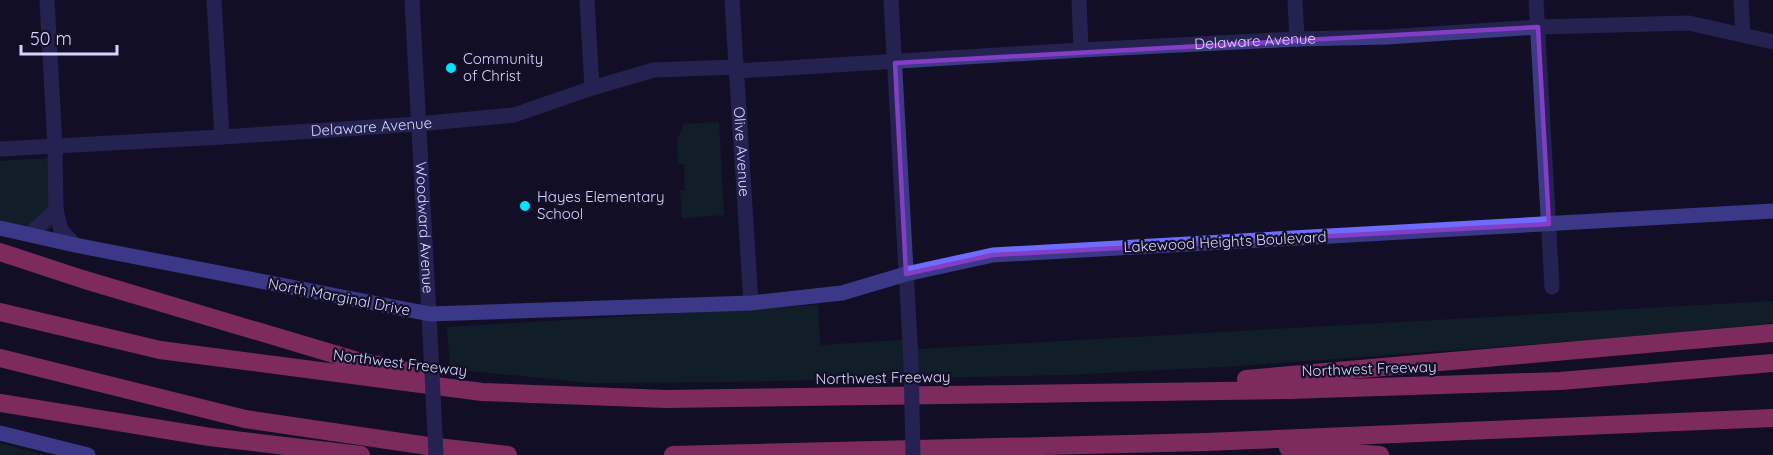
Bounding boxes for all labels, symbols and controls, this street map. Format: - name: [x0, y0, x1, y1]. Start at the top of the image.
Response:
- scale bar: [21, 18, 117, 56]
- text: 50 m: [30, 27, 72, 50]
- street label: Delaware Avenue: [1194, 29, 1316, 53]
- place label: Community of Christ: [463, 49, 543, 85]
- marker: Community of Christ: [444, 61, 458, 75]
- street label: Olive Avenue: [730, 106, 754, 197]
- street label: Delaware Avenue: [310, 113, 433, 140]
- street label: Woodward Avenue: [412, 161, 438, 294]
- place label: Hayes Elementary School: [537, 187, 665, 223]
- marker: Hayes Elementary School: [518, 199, 532, 213]
- street label: Lakewood Heights Boulevard: [1123, 227, 1327, 256]
- street label: North Marginal Drive: [266, 273, 412, 320]
- street label: Northwest Freeway: [332, 345, 468, 380]
- street label: Northwest Freeway: [1301, 357, 1437, 380]
- street label: Northwest Freeway: [815, 367, 951, 388]

